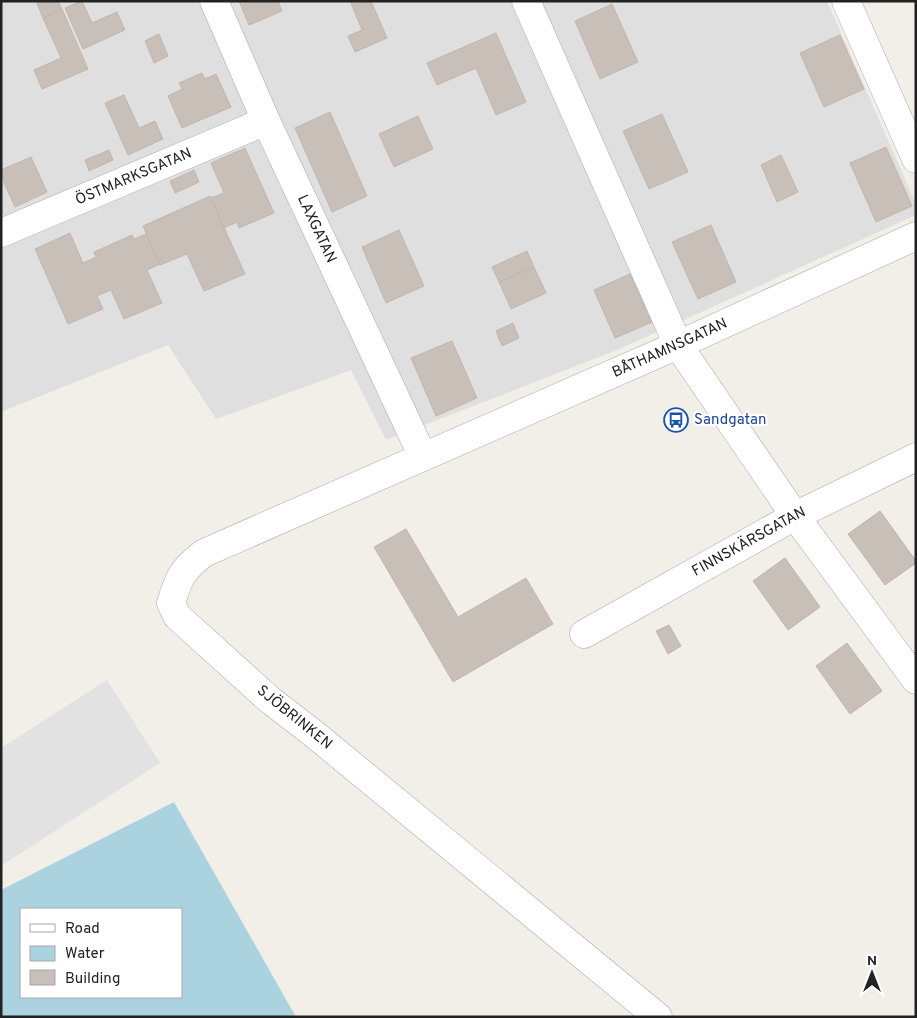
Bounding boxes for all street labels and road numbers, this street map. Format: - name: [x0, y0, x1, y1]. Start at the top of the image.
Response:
- street label: ÖSTMARKSGATAN: [72, 144, 195, 210]
- street label: LAXGATAN: [292, 192, 341, 266]
- street label: BÅTHAMNSGATAN: [609, 314, 731, 382]
- street label: FINNSKÄRSGATAN: [689, 503, 809, 581]
- street label: SJÖBRINKEN: [252, 681, 336, 754]

